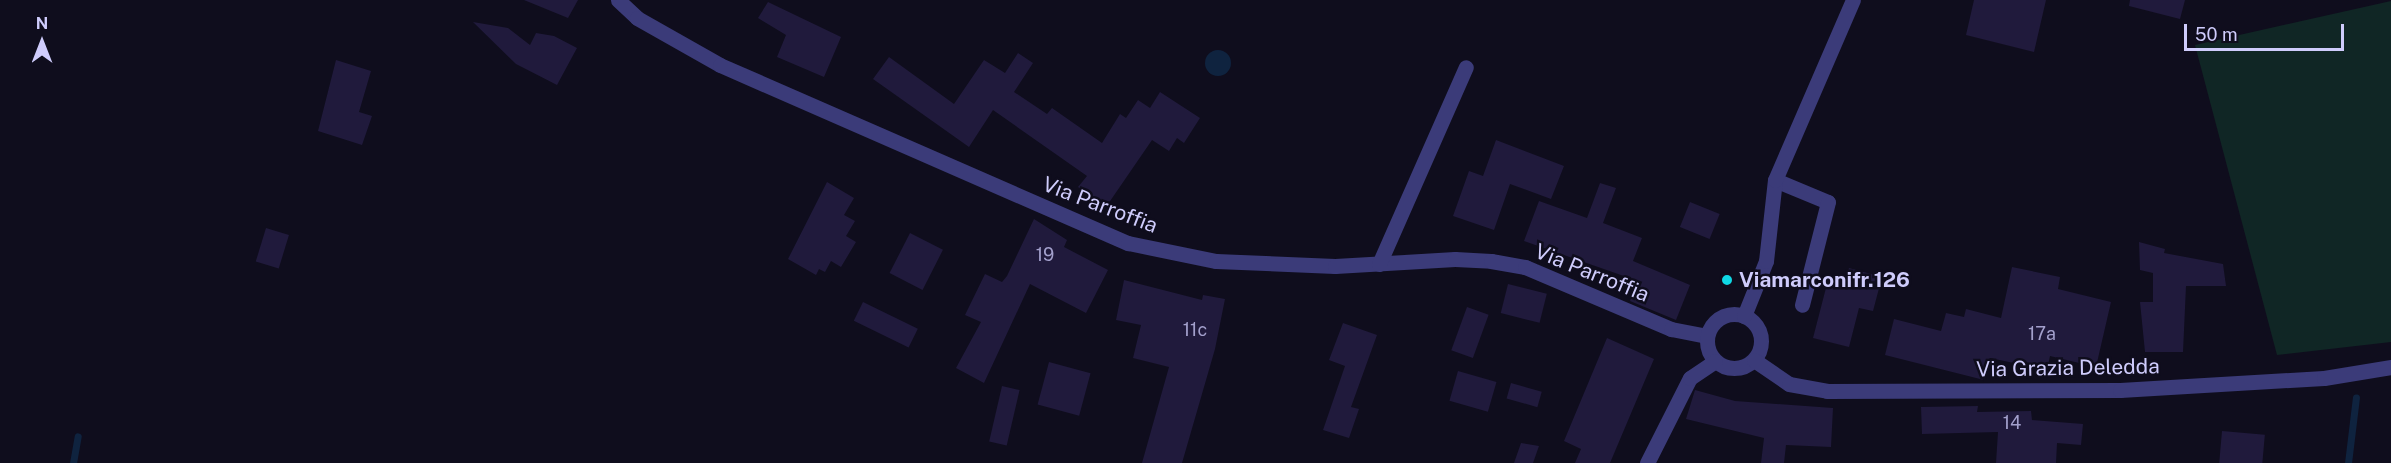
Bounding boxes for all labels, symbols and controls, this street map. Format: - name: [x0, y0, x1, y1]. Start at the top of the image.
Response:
- north arrow: [12, 12, 72, 72]
- scale bar: [2187, 12, 2348, 50]
- text: N: [36, 14, 48, 33]
- text: 50 m: [2195, 24, 2238, 45]
- street label: Via Parroffia: [1039, 171, 1161, 239]
- street label: Via Parroffia: [1531, 239, 1653, 307]
- house number: 19: [1036, 244, 1054, 266]
- place label: Viamarconifr.126: [1739, 267, 1910, 293]
- marker: Viamarconifr.126: [1720, 273, 1734, 287]
- house number: 11c: [1183, 319, 1207, 341]
- house number: 17a: [2028, 323, 2056, 345]
- street label: Via Grazia Deledda: [1976, 354, 2160, 382]
- house number: 14: [2003, 412, 2021, 434]

